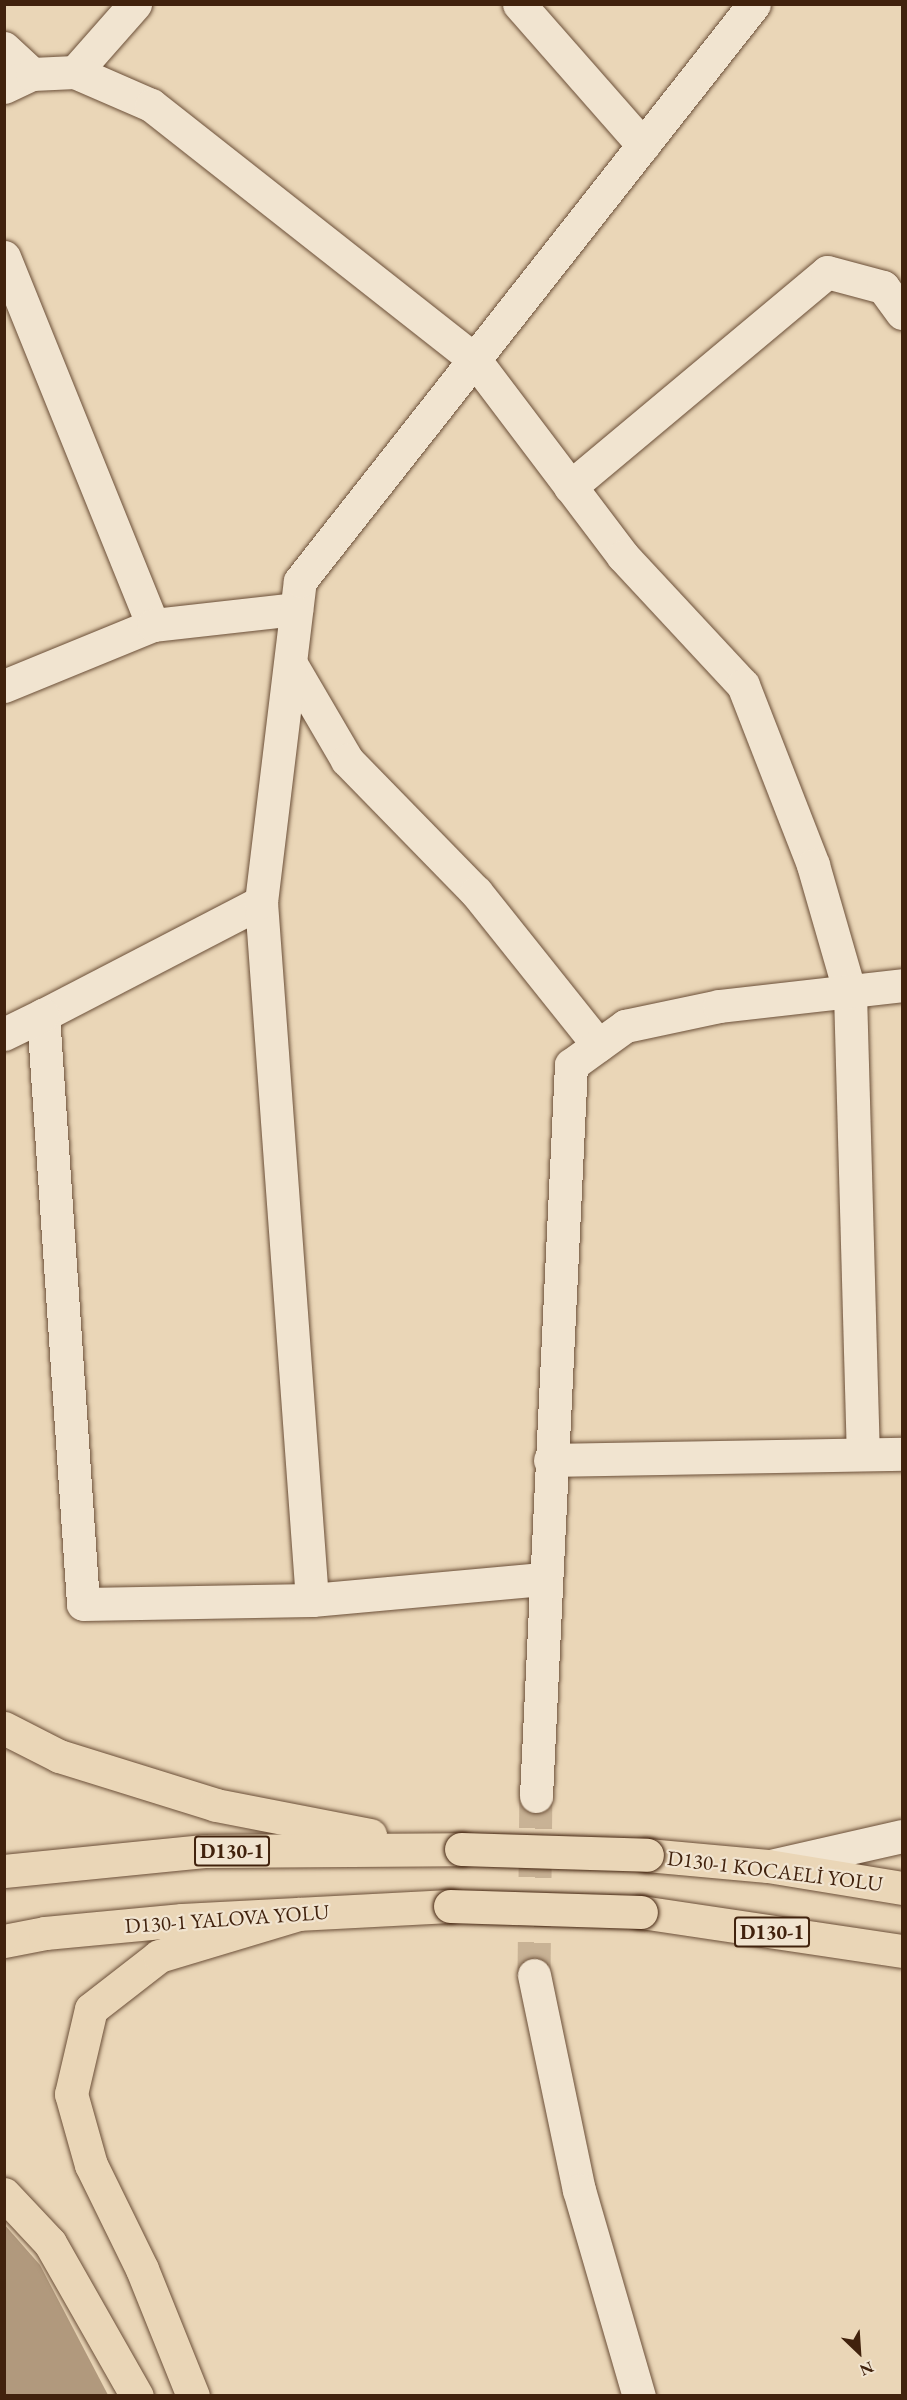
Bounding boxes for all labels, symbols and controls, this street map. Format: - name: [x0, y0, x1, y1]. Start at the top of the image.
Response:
- road number: D130-1: [193, 1834, 271, 1868]
- street label: D130-1 KOCAELİ YOLU: [666, 1845, 884, 1897]
- street label: D130-1 YALOVA YOLU: [124, 1899, 330, 1939]
- road number: D130-1: [733, 1915, 811, 1949]
- north arrow: [829, 2322, 889, 2382]
- text: N: [857, 2357, 877, 2381]

